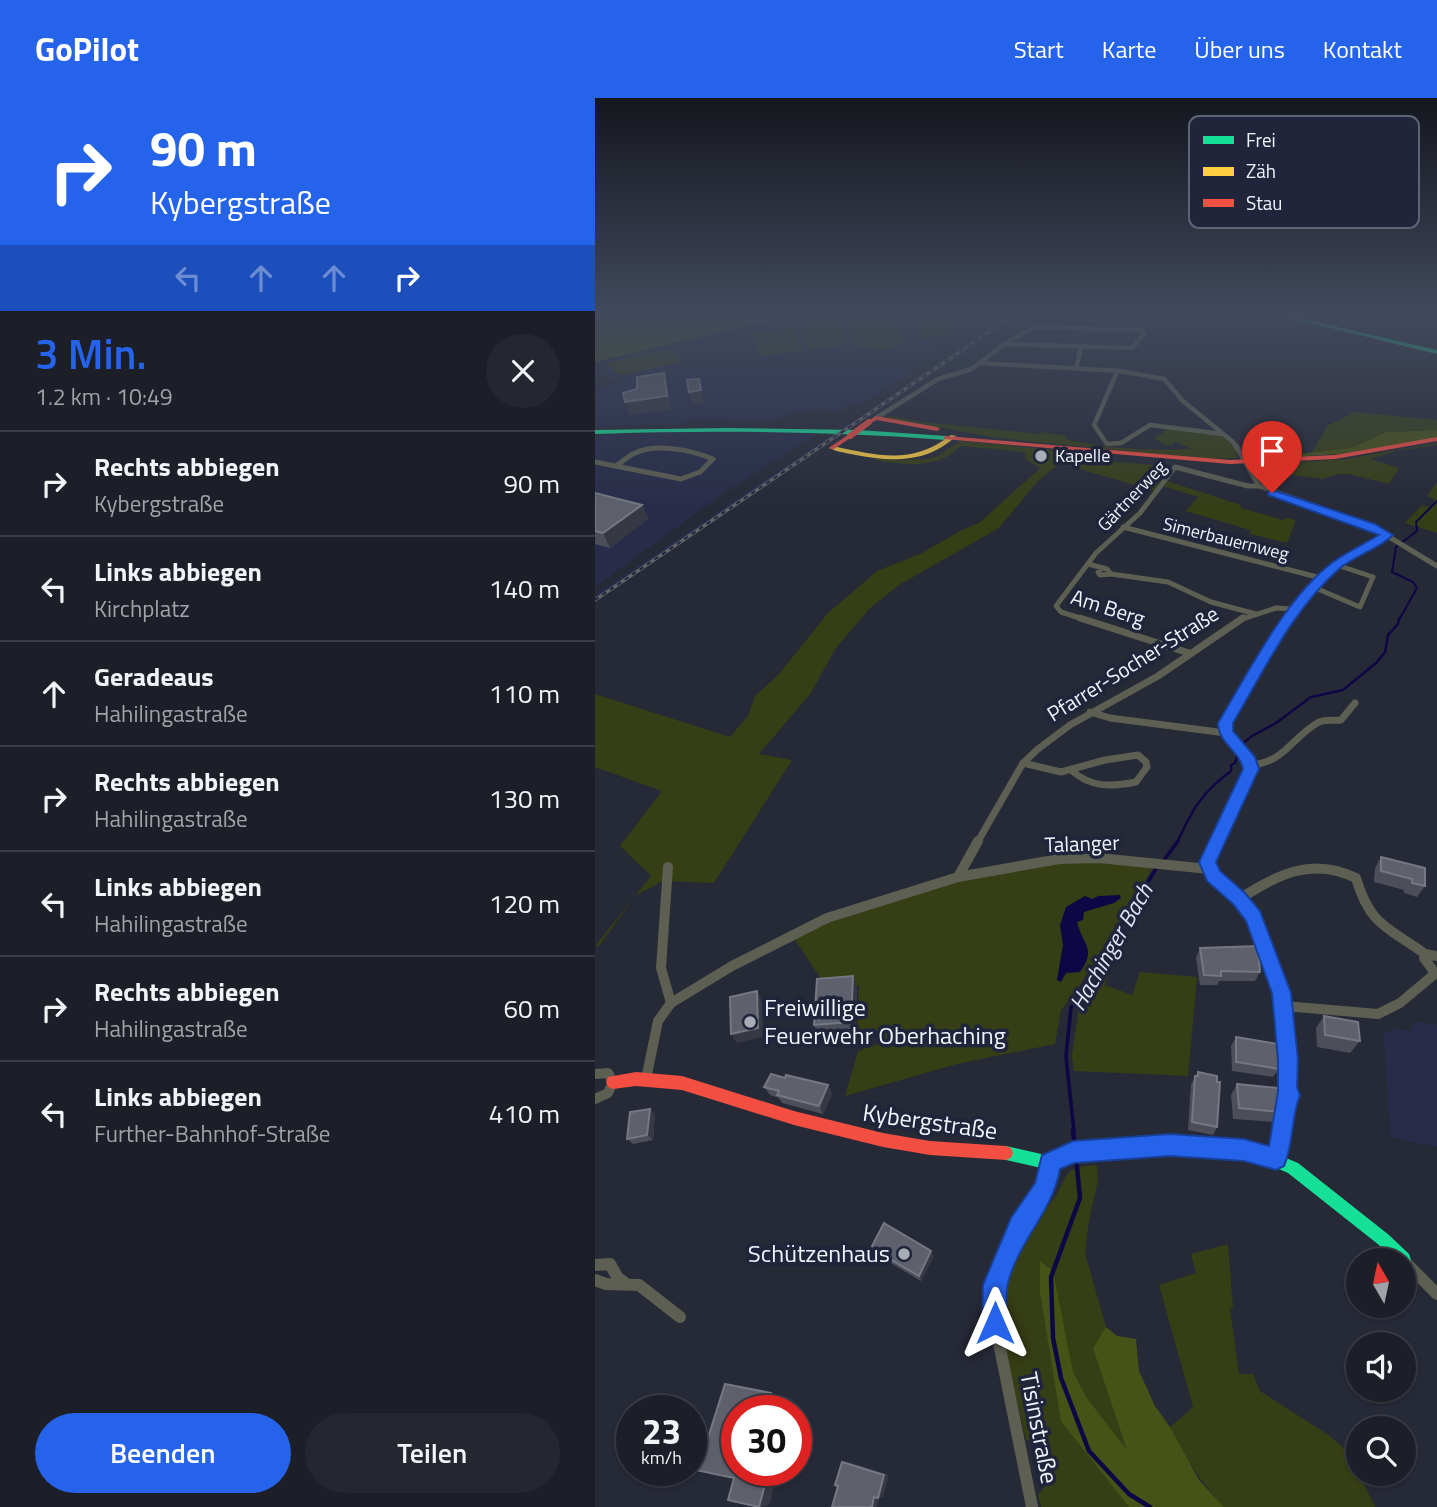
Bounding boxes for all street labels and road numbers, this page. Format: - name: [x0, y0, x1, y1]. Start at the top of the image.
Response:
- street label: Gärtnerweg: [1091, 454, 1172, 537]
- street label: Simerbauernweg: [1160, 510, 1292, 567]
- street label: Am Berg: [1067, 580, 1150, 634]
- street label: Pfarrer-Socher-Straße: [1040, 597, 1225, 729]
- street label: Talanger: [1044, 826, 1120, 860]
- street label: Kybergstraße: [860, 1094, 1000, 1148]
- street label: Tisinstraße: [1012, 1369, 1068, 1487]

